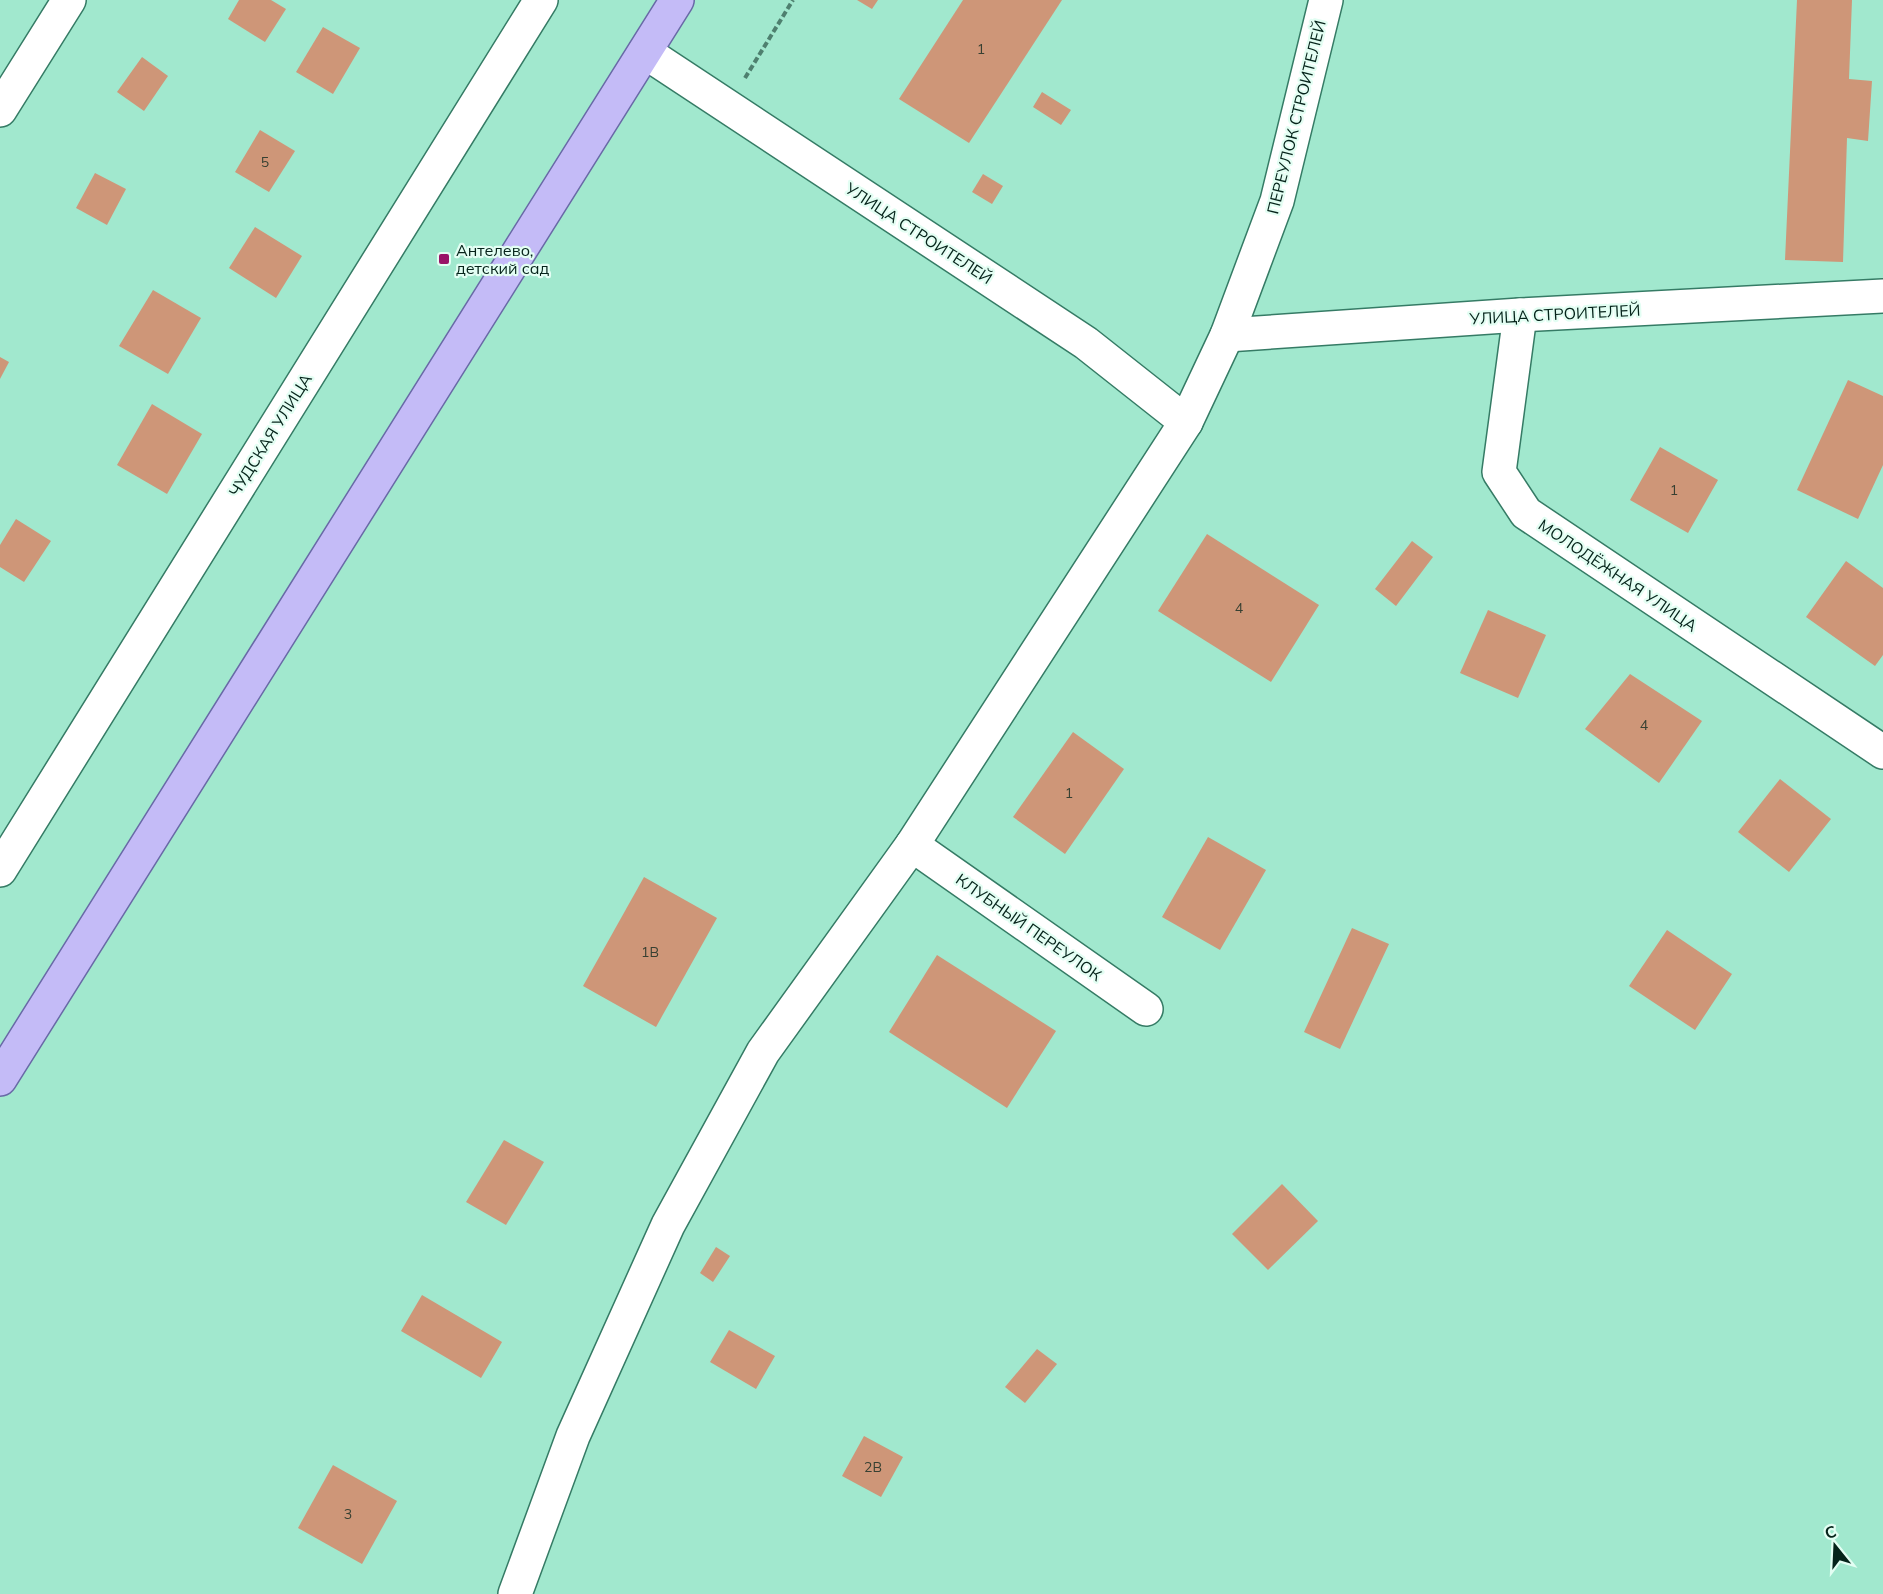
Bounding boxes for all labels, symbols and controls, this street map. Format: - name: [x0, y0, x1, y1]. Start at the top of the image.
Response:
- street label: ПЕРЕУЛОК СТРОИТЕЛЕЙ: [1262, 18, 1330, 216]
- house number: 1: [977, 40, 985, 58]
- house number: 5: [261, 153, 269, 171]
- street label: УЛИЦА СТРОИТЕЛЕЙ: [841, 177, 996, 288]
- place label: Антелево, детский сад: [456, 240, 550, 278]
- marker: Антелево, детский сад: [437, 252, 451, 266]
- street label: УЛИЦА СТРОИТЕЛЕЙ: [1468, 300, 1641, 329]
- street label: ЧУДСКАЯ УЛИЦА: [224, 370, 316, 500]
- house number: 1: [1670, 481, 1678, 499]
- street label: МОЛОДЁЖНАЯ УЛИЦА: [1535, 514, 1701, 636]
- house number: 4: [1235, 599, 1244, 617]
- house number: 4: [1640, 716, 1649, 734]
- house number: 1: [1065, 784, 1073, 802]
- street label: КЛУБНЫЙ ПЕРЕУЛОК: [952, 869, 1106, 985]
- house number: 1В: [641, 943, 659, 961]
- house number: 2В: [864, 1458, 882, 1476]
- house number: 3: [344, 1505, 352, 1523]
- north arrow: [1805, 1516, 1865, 1576]
- text: С: [1822, 1521, 1839, 1543]

